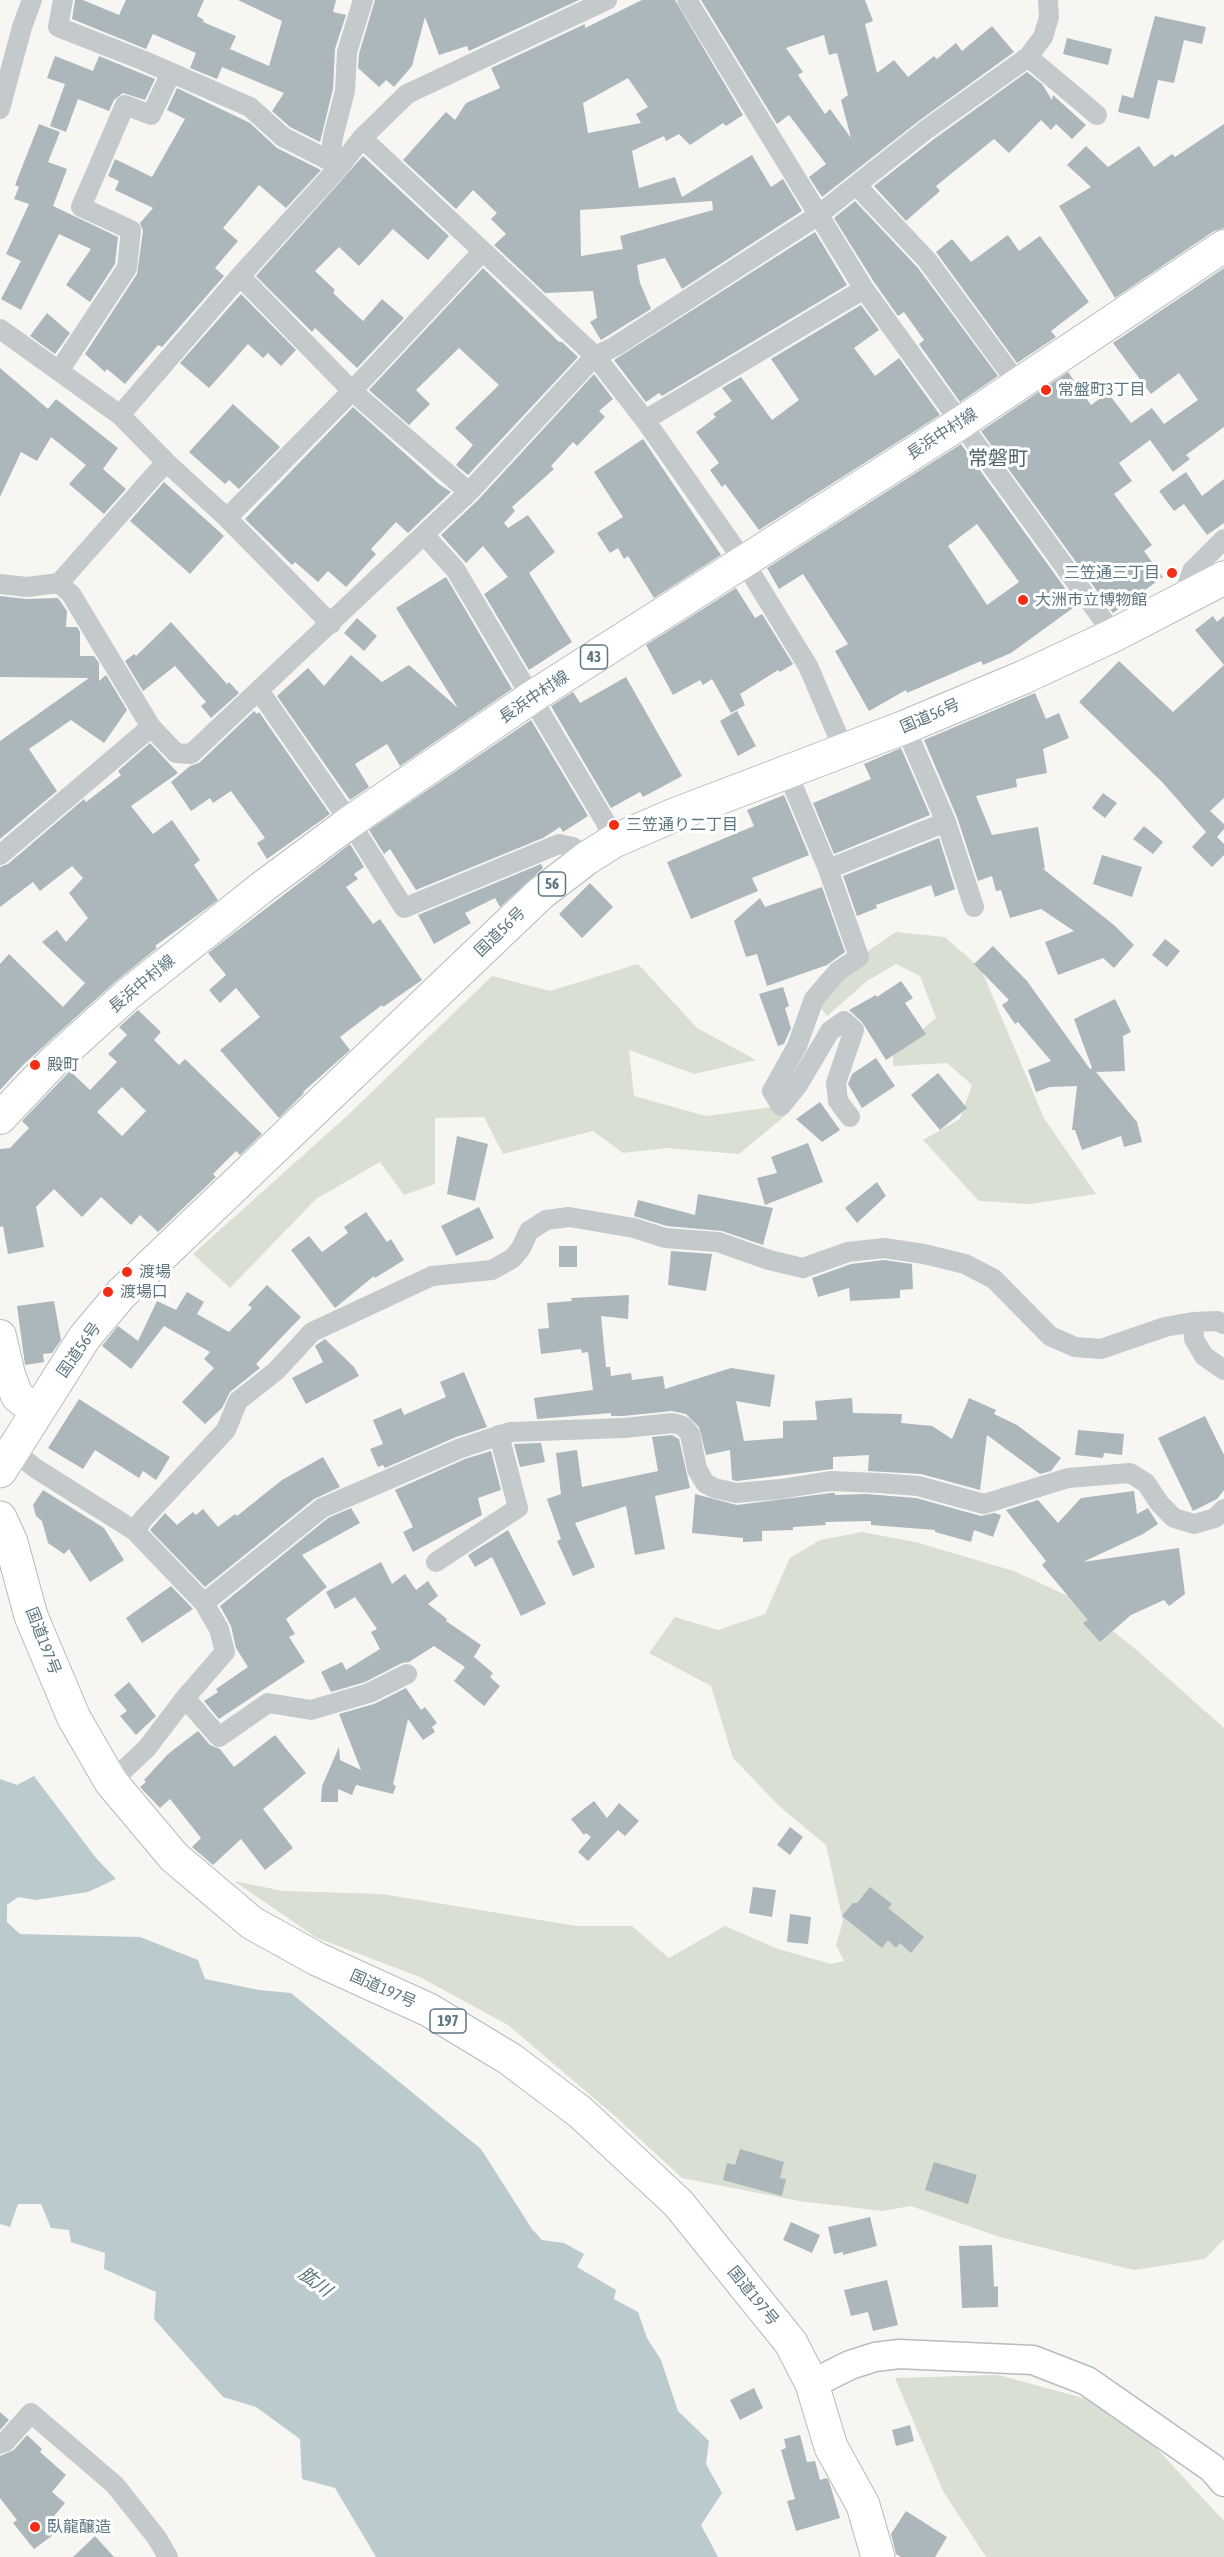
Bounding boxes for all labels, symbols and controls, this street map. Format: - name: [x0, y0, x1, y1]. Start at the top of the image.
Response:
- place label: 常盤町3丁目: [1058, 380, 1146, 400]
- marker: 常盤町3丁目: [1039, 383, 1053, 397]
- street label: 長浜中村線: [903, 404, 981, 464]
- district label: 常磐町: [968, 447, 1028, 471]
- place label: 三笠通三丁目: [1064, 563, 1160, 583]
- marker: 三笠通三丁目: [1165, 566, 1179, 580]
- place label: 大洲市立博物館: [1035, 590, 1147, 610]
- marker: 大洲市立博物館: [1016, 593, 1030, 607]
- road number: 43: [580, 645, 608, 669]
- street label: 長浜中村線: [495, 667, 573, 727]
- street label: 国道56号: [897, 695, 963, 737]
- place label: 三笠通り二丁目: [626, 815, 738, 835]
- marker: 三笠通り二丁目: [607, 818, 621, 832]
- road number: 56: [538, 872, 566, 896]
- street label: 国道56号: [471, 903, 529, 961]
- street label: 長浜中村線: [105, 951, 179, 1017]
- place label: 殿町: [47, 1055, 79, 1075]
- marker: 殿町: [28, 1058, 42, 1072]
- place label: 渡場: [139, 1262, 171, 1282]
- marker: 渡場: [120, 1265, 134, 1279]
- place label: 渡場口: [120, 1282, 168, 1302]
- marker: 渡場口: [101, 1285, 115, 1299]
- street label: 国道56号: [53, 1319, 105, 1381]
- street label: 国道197号: [21, 1605, 65, 1677]
- street label: 国道197号: [347, 1966, 419, 2012]
- road number: 197: [430, 2009, 466, 2033]
- water label: 肱川: [294, 2263, 336, 2301]
- street label: 国道197号: [723, 2263, 783, 2329]
- place label: 臥龍醸造: [47, 2517, 111, 2537]
- marker: 臥龍醸造: [28, 2520, 42, 2534]

